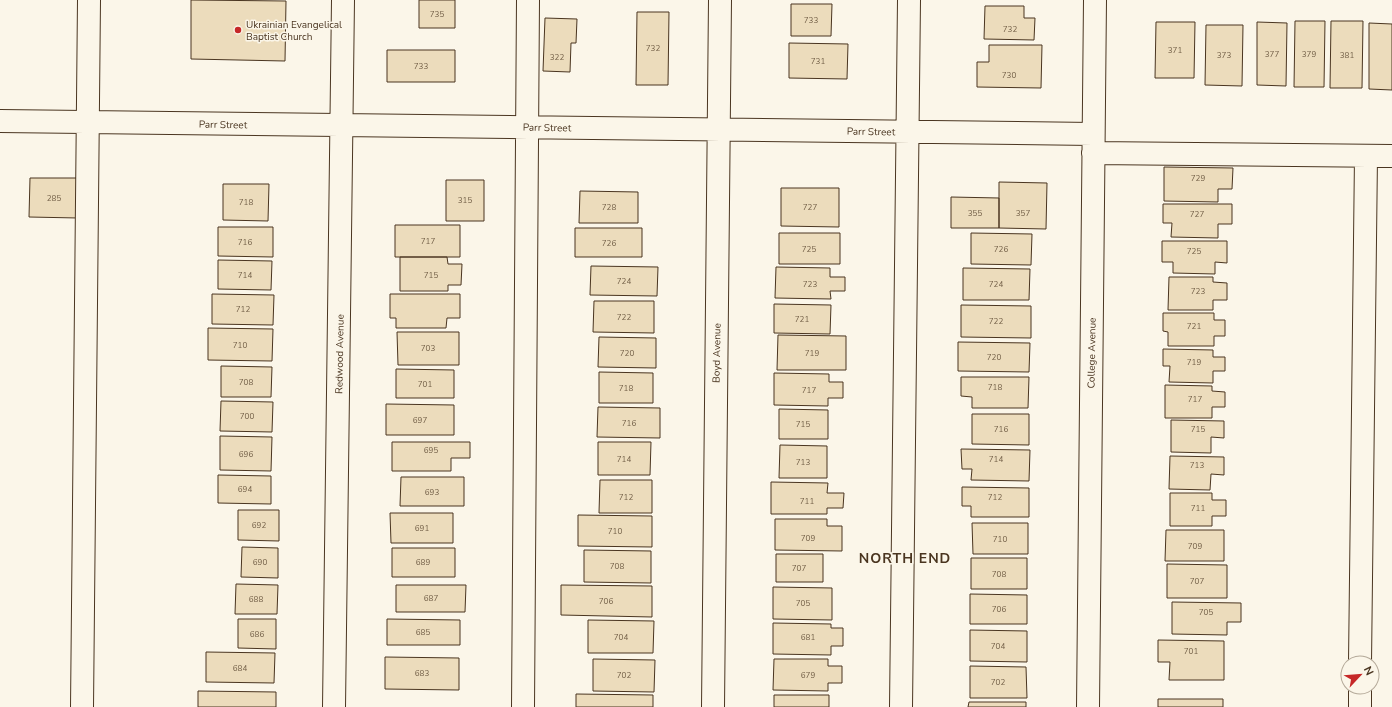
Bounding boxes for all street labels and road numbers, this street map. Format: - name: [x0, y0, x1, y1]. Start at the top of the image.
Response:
- street label: Parr Street: [199, 118, 248, 132]
- street label: Parr Street: [523, 121, 572, 135]
- street label: Parr Street: [847, 125, 896, 139]
- street label: Redwood Avenue: [332, 314, 348, 394]
- street label: College Avenue: [1084, 317, 1100, 389]
- street label: Boyd Avenue: [709, 323, 725, 383]

